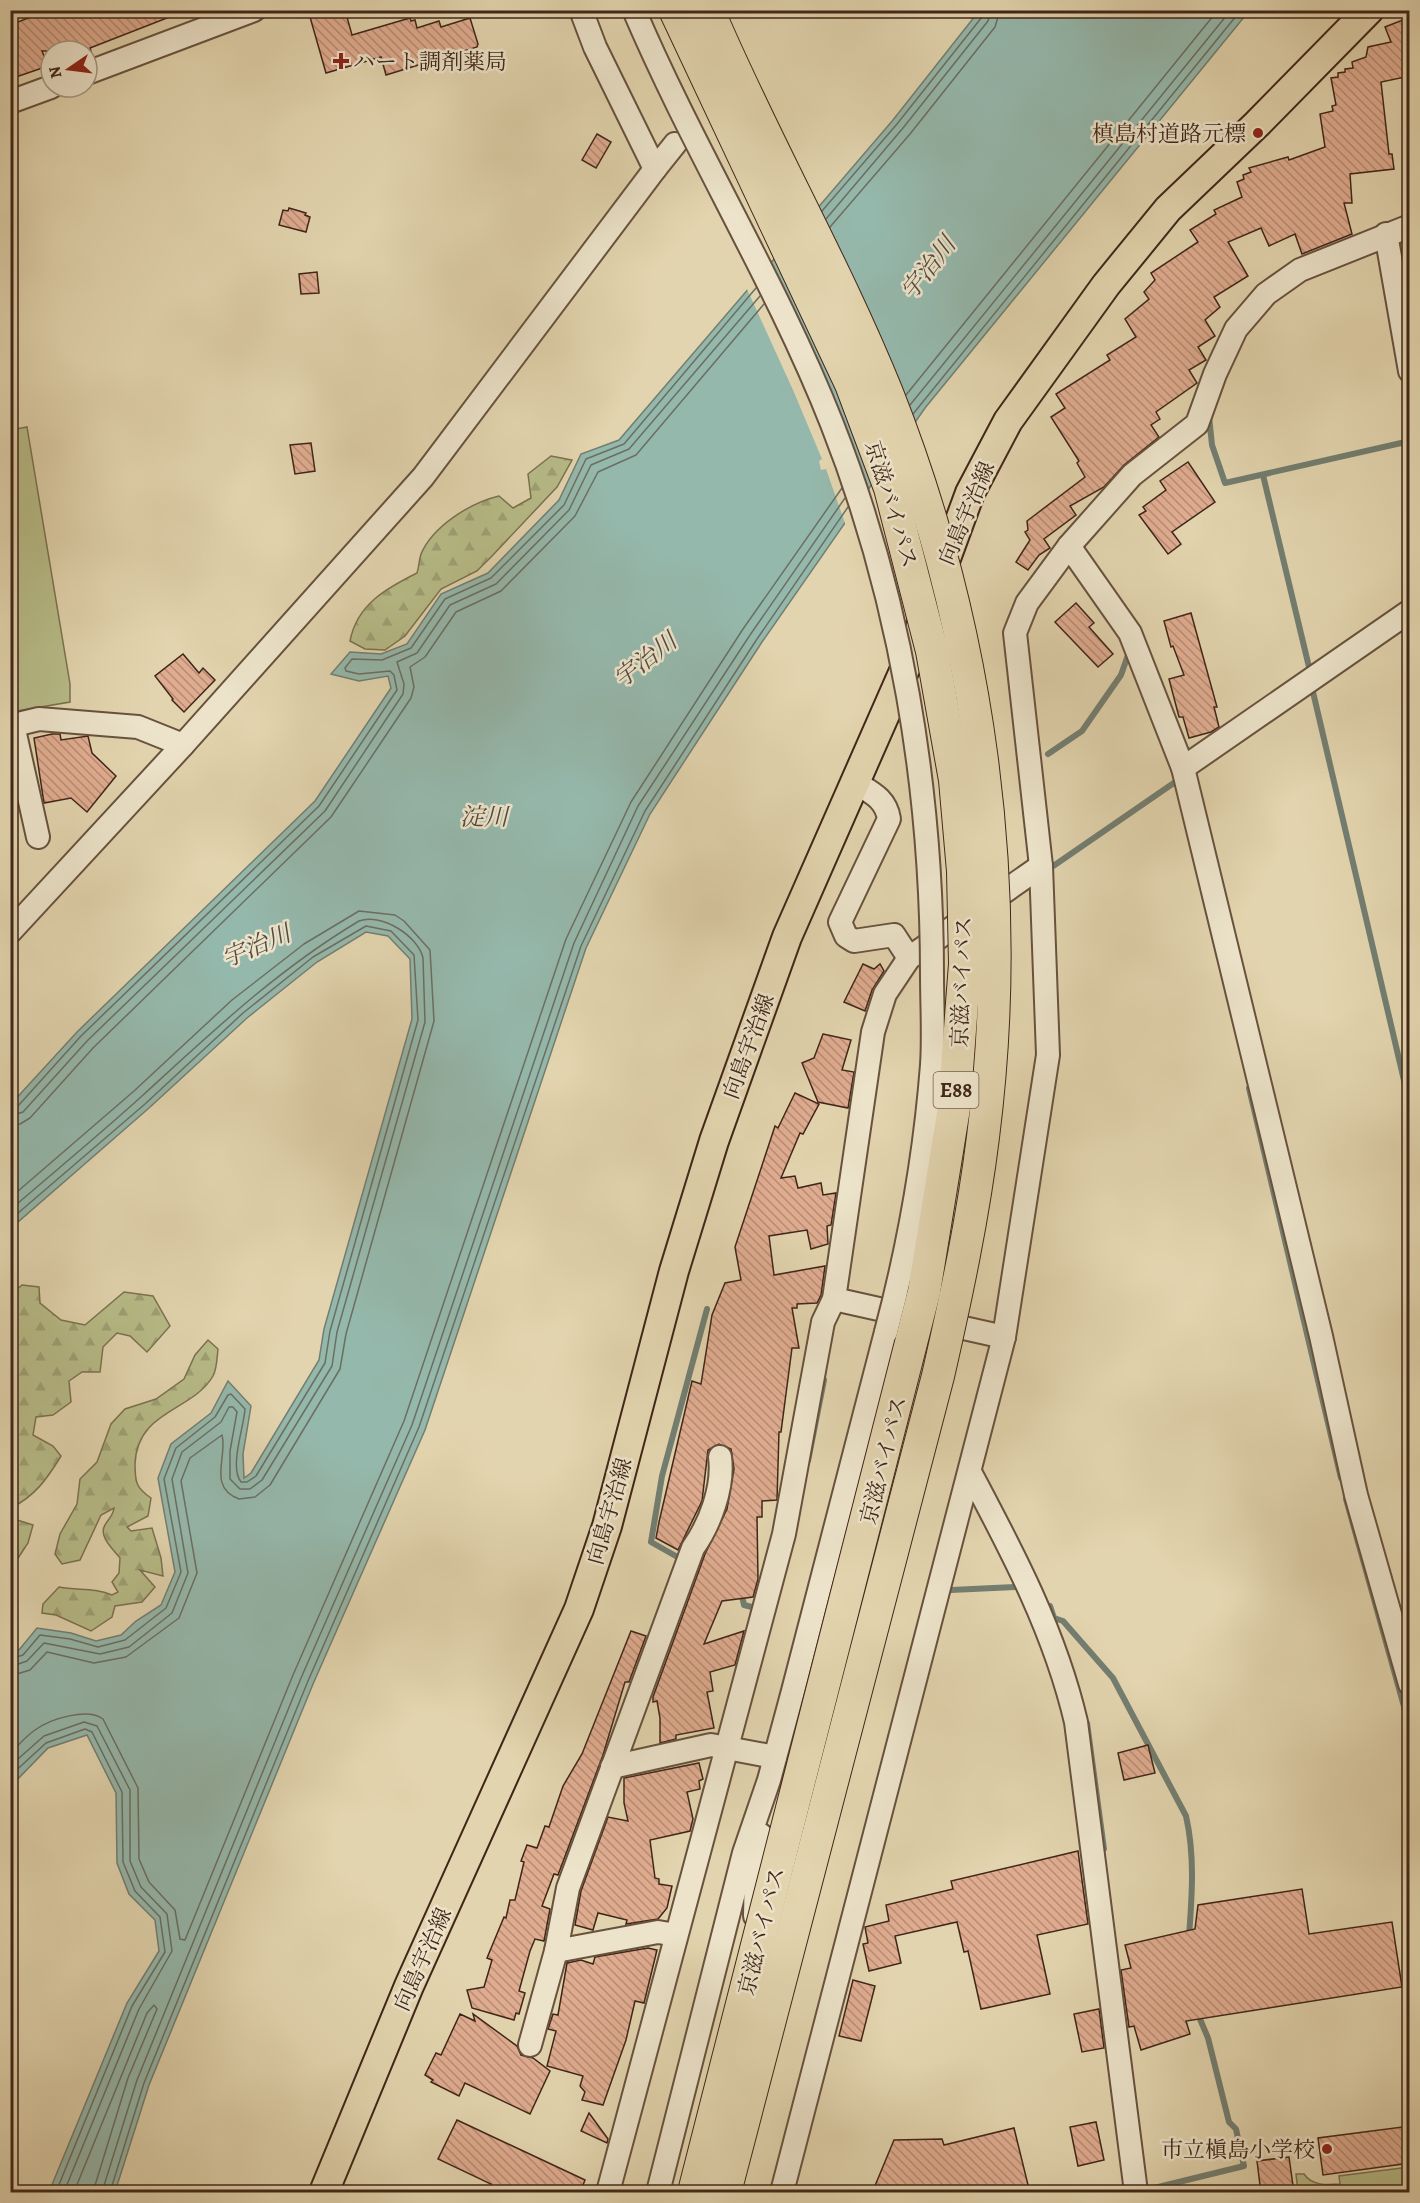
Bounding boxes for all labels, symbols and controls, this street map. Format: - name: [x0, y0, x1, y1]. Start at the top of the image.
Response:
- north arrow: [39, 39, 99, 99]
- place label: ハート調剤薬局: [353, 47, 507, 77]
- marker: ハート調剤薬局: [334, 54, 348, 68]
- text: N: [43, 64, 67, 81]
- place label: 槙島村道路元標: [1092, 119, 1246, 149]
- marker: 槙島村道路元標: [1251, 126, 1265, 140]
- water label: 宇治川: [893, 227, 965, 306]
- street label: 京滋バイパス: [857, 437, 925, 572]
- street label: 向島宇治線: [932, 457, 1002, 570]
- water label: 宇治川: [607, 623, 686, 695]
- water label: 淀川: [460, 801, 511, 833]
- water label: 宇治川: [217, 916, 298, 975]
- street label: 京滋バイパス: [945, 916, 979, 1048]
- street label: 向島宇治線: [716, 990, 782, 1103]
- road number: E88: [934, 1072, 978, 1108]
- street label: 京滋バイパス: [854, 1393, 914, 1528]
- street label: 向島宇治線: [580, 1454, 640, 1568]
- street label: 京滋バイパス: [732, 1864, 792, 1999]
- street label: 向島宇治線: [387, 1903, 459, 2016]
- place label: 市立槇島小学校: [1161, 2135, 1315, 2165]
- marker: 市立槇島小学校: [1320, 2142, 1334, 2156]

